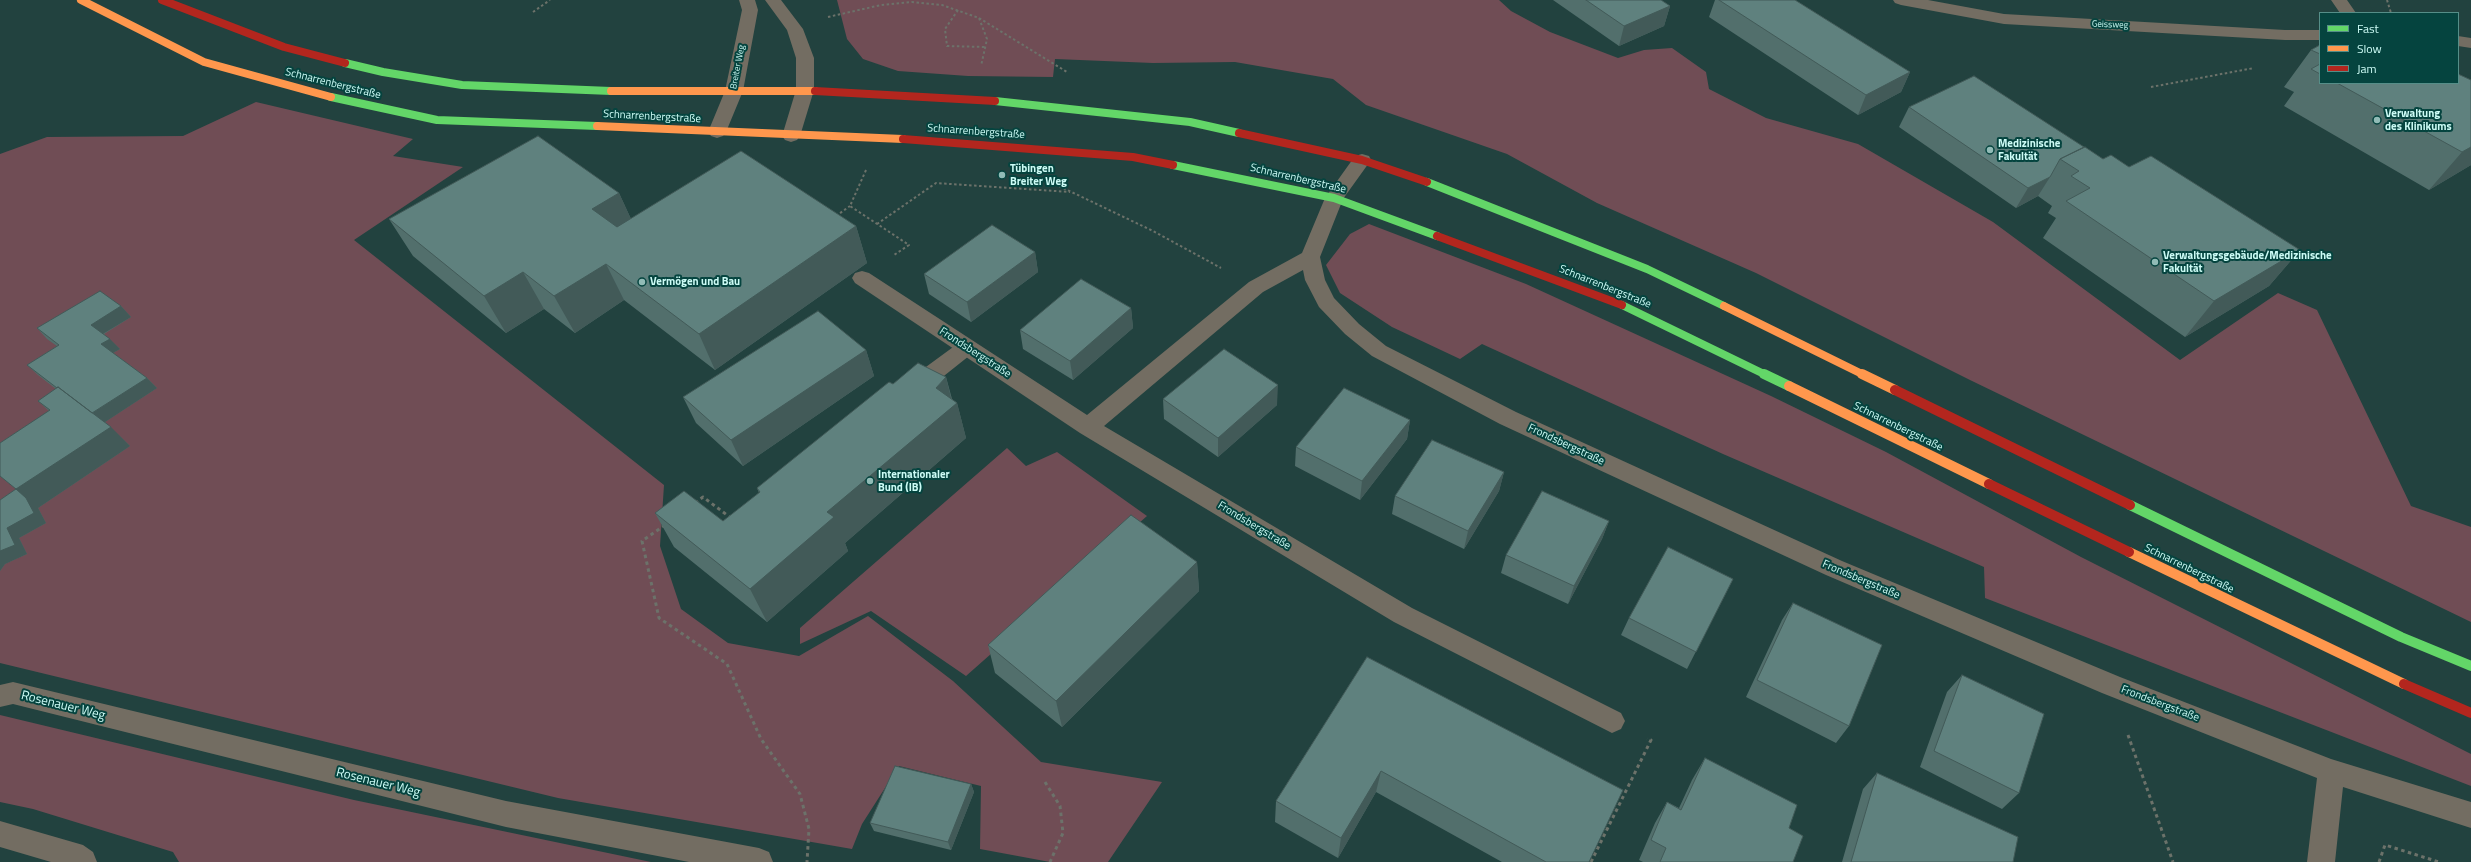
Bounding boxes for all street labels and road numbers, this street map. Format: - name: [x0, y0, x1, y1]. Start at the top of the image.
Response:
- street label: Geissweg: [2092, 19, 2128, 31]
- street label: Breiter Weg: [728, 44, 748, 90]
- street label: Schnarrenbergstraße: [284, 66, 382, 102]
- street label: Schnarrenbergstraße: [603, 108, 701, 126]
- street label: Schnarrenbergstraße: [927, 122, 1025, 142]
- street label: Schnarrenbergstraße: [1249, 162, 1347, 196]
- street label: Schnarrenbergstraße: [1557, 263, 1653, 311]
- street label: Frondsbergstraße: [937, 325, 1013, 381]
- street label: Schnarrenbergstraße: [1851, 400, 1945, 454]
- street label: Frondsbergstraße: [1526, 422, 1606, 468]
- street label: Frondsbergstraße: [1215, 499, 1293, 553]
- street label: Schnarrenbergstraße: [2142, 542, 2236, 596]
- street label: Frondsbergstraße: [1820, 558, 1902, 602]
- street label: Frondsbergstraße: [2119, 683, 2201, 725]
- street label: Rosenauer Weg: [19, 688, 107, 724]
- street label: Rosenauer Weg: [334, 765, 422, 801]

